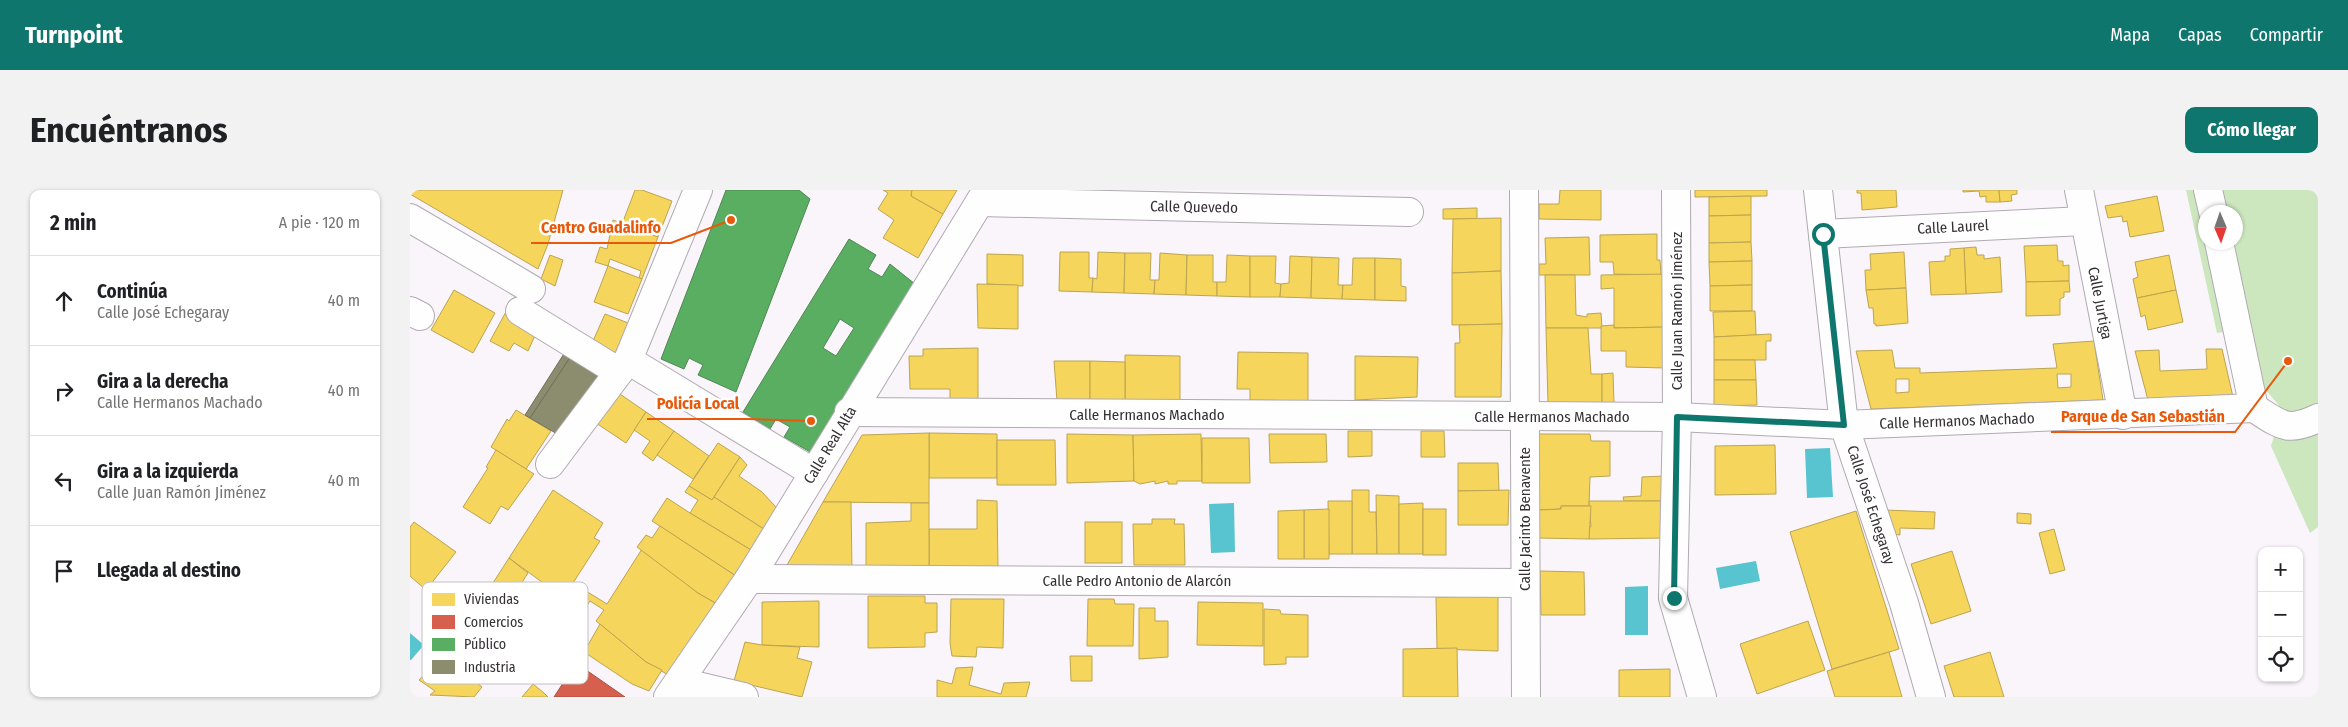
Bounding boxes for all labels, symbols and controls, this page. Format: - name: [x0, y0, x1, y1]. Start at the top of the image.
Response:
- text: Turnpoint: [25, 21, 123, 49]
- text: Mapa: [2110, 24, 2150, 46]
- text: Capas: [2178, 24, 2222, 46]
- text: Compartir: [2250, 24, 2323, 46]
- button: Cómo llegar: [2185, 107, 2318, 153]
- text: Encuéntranos: [30, 109, 228, 151]
- street label: Calle Quevedo: [1150, 197, 1238, 217]
- north arrow: [2198, 205, 2243, 250]
- text: 2 min: [50, 210, 97, 236]
- callout: Centro Guadalinfo: [531, 212, 671, 243]
- text: A pie · 120 m: [279, 213, 360, 232]
- street label: Calle Laurel: [1917, 216, 1989, 238]
- text: Centro Guadalinfo: [541, 218, 662, 237]
- route start: [1812, 223, 1835, 246]
- street label: Calle Juan Ramón Jiménez: [1668, 232, 1686, 390]
- street label: Calle Jurtiga: [2084, 265, 2116, 341]
- text: Continúa: [97, 280, 168, 303]
- icon: ahead: [50, 287, 78, 315]
- text: 40 m: [328, 291, 360, 310]
- text: Calle José Echegaray: [97, 303, 229, 322]
- text: Gira a la derecha: [97, 370, 229, 393]
- icon: right: [50, 377, 78, 405]
- text: 40 m: [328, 381, 360, 400]
- callout: Policía Local: [647, 388, 749, 419]
- text: Calle Hermanos Machado: [97, 393, 263, 412]
- text: Policía Local: [657, 394, 740, 413]
- callout: Parque de San Sebastián: [2051, 401, 2235, 432]
- street label: Calle Real Alta: [800, 403, 860, 487]
- street label: Calle Hermanos Machado: [1069, 406, 1225, 424]
- text: Parque de San Sebastián: [2061, 407, 2225, 426]
- street label: Calle Hermanos Machado: [1474, 408, 1630, 426]
- street label: Calle Hermanos Machado: [1879, 409, 2035, 433]
- street label: Calle José Echegaray: [1843, 443, 1899, 567]
- street label: Calle Jacinto Benavente: [1516, 447, 1534, 591]
- text: Gira a la izquierda: [97, 460, 239, 483]
- icon: left: [50, 467, 78, 495]
- text: 40 m: [328, 471, 360, 490]
- text: Calle Juan Ramón Jiménez: [97, 483, 266, 502]
- map controls: [2258, 547, 2303, 682]
- button: +: [2258, 547, 2303, 592]
- icon: arrive: [50, 557, 78, 585]
- text: Llegada al destino: [97, 559, 241, 582]
- street label: Calle Pedro Antonio de Alarcón: [1043, 572, 1231, 590]
- legend: [422, 582, 588, 684]
- route end: [1663, 587, 1686, 610]
- text: Viviendas: [464, 591, 519, 608]
- button: −: [2258, 592, 2303, 637]
- text: Comercios: [464, 614, 523, 631]
- text: Público: [464, 636, 506, 653]
- button: locate: [2258, 637, 2303, 682]
- text: Industria: [464, 659, 516, 676]

